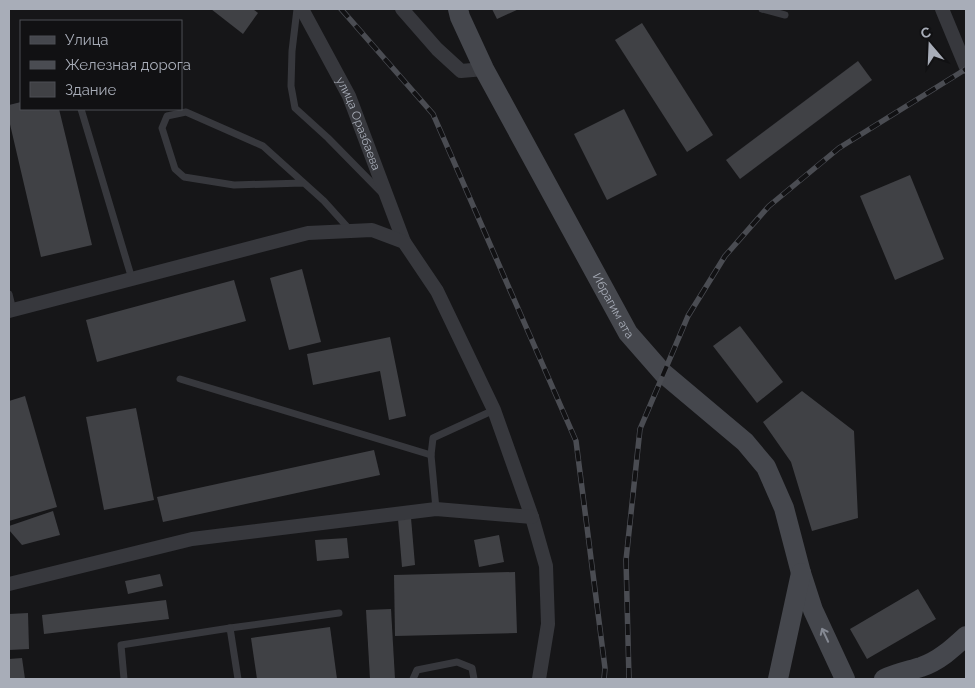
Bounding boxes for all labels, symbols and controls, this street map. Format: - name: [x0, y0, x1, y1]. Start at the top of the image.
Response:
- legend: [20, 20, 182, 110]
- north arrow: [905, 20, 955, 70]
- text: С: [919, 23, 933, 42]
- text: Улица: [65, 31, 109, 49]
- text: Железная дорога: [65, 56, 191, 74]
- street label: улица Оразбаева: [333, 75, 383, 172]
- text: Здание: [65, 81, 117, 99]
- street label: Ибрагим ата: [590, 270, 637, 341]
- one-way arrow: [820, 628, 829, 643]

